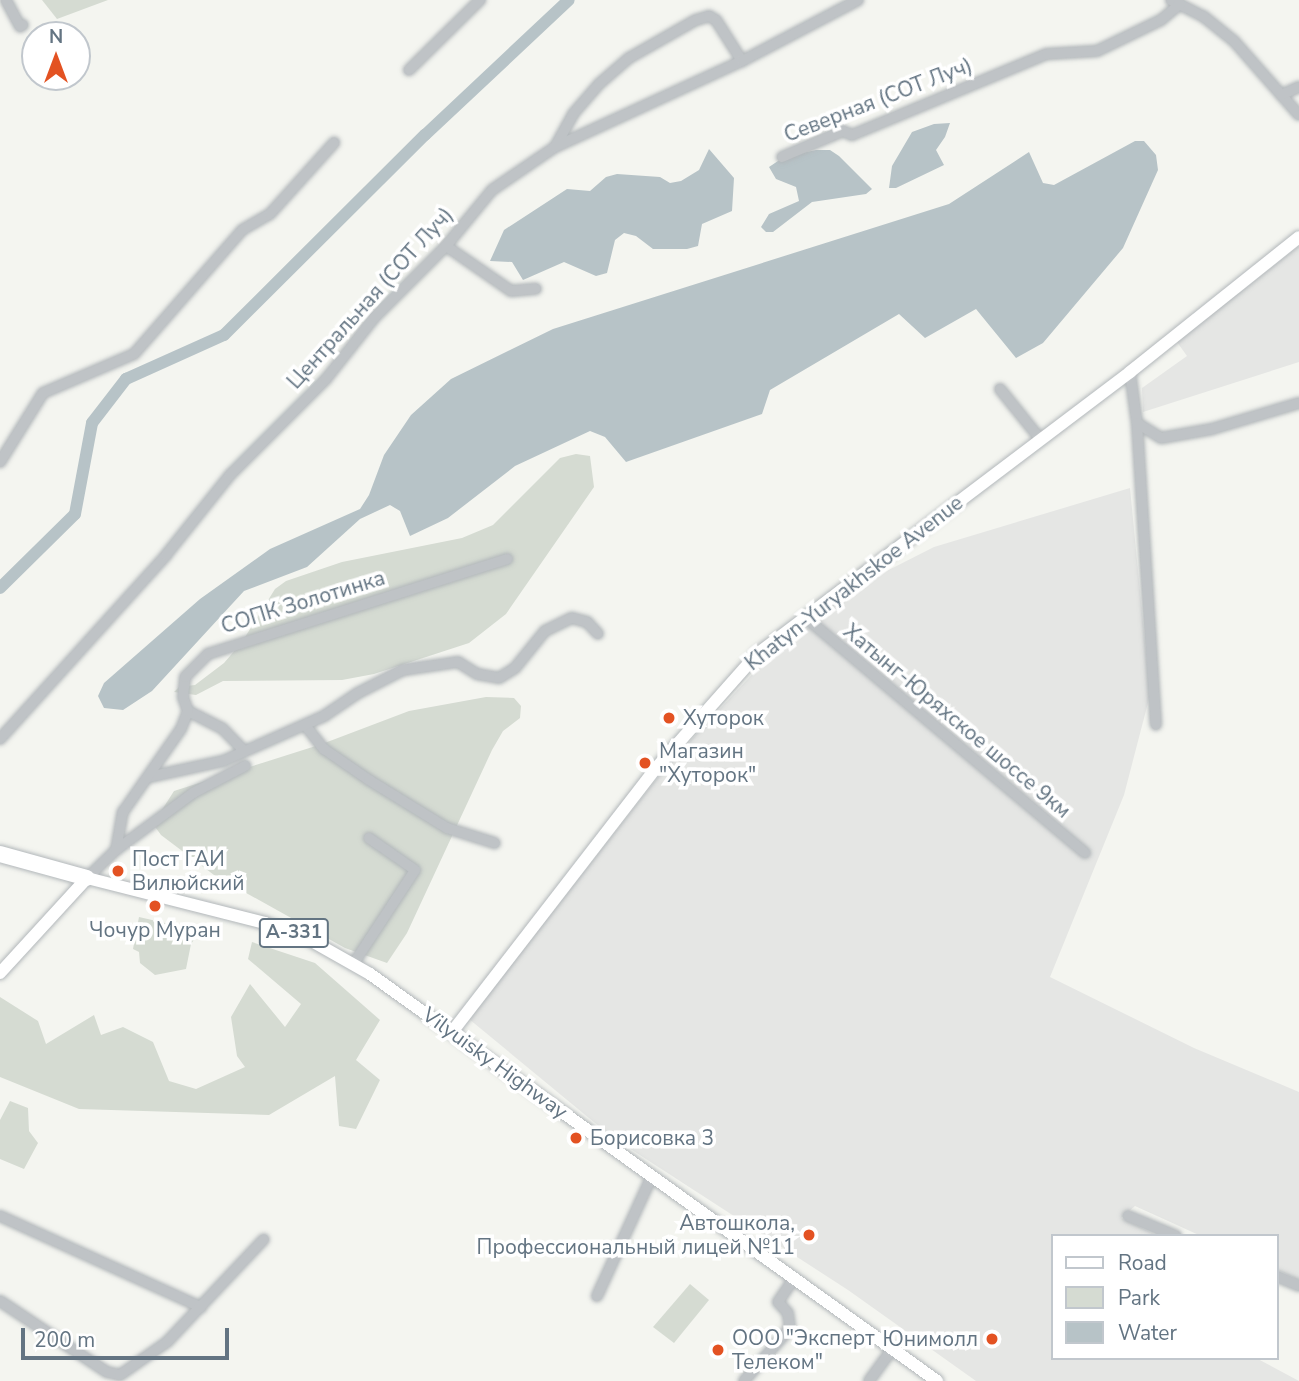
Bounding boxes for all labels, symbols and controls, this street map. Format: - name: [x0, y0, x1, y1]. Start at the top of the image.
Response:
- north arrow: [21, 21, 91, 91]
- text: N: [49, 24, 63, 50]
- street label: Северная (СОТ Луч): [780, 53, 976, 147]
- street label: Центральная (СОТ Луч): [282, 202, 458, 394]
- street label: Khatyn-Yuryakhskoe Avenue: [740, 490, 968, 676]
- street label: СОПК Золотинка: [218, 565, 388, 639]
- street label: Хатынг-Юряхское шоссе 9км: [838, 619, 1076, 823]
- place label: Хуторок: [683, 705, 764, 731]
- marker: Хуторок: [661, 710, 677, 726]
- place label: Магазин "Хуторок": [659, 738, 756, 788]
- marker: Магазин "Хуторок": [637, 755, 653, 771]
- place label: Пост ГАИ Вилюйский: [132, 846, 244, 896]
- marker: Пост ГАИ Вилюйский: [110, 863, 126, 879]
- marker: Чочур Муран: [147, 898, 163, 914]
- place label: Чочур Муран: [89, 917, 221, 943]
- road number: А-331: [257, 917, 331, 948]
- street label: Vilyuisky Highway: [417, 1002, 573, 1124]
- place label: Борисовка 3: [590, 1125, 714, 1151]
- marker: Борисовка 3: [568, 1130, 584, 1146]
- place label: Автошкола, Профессиональный лицей №11: [477, 1210, 795, 1260]
- marker: Автошкола, Профессиональный лицей №11: [801, 1227, 817, 1243]
- legend: [1050, 1234, 1278, 1360]
- text: Road: [1118, 1249, 1167, 1277]
- text: Park: [1118, 1284, 1160, 1312]
- scale bar: [24, 1314, 233, 1358]
- text: Water: [1118, 1319, 1177, 1347]
- place label: ООО "Эксперт Телеком": [732, 1325, 874, 1375]
- text: 200 m: [34, 1326, 95, 1354]
- place label: Юнимолл: [883, 1326, 978, 1352]
- marker: Юнимолл: [984, 1331, 1000, 1347]
- marker: ООО "Эксперт Телеком": [710, 1342, 726, 1358]

